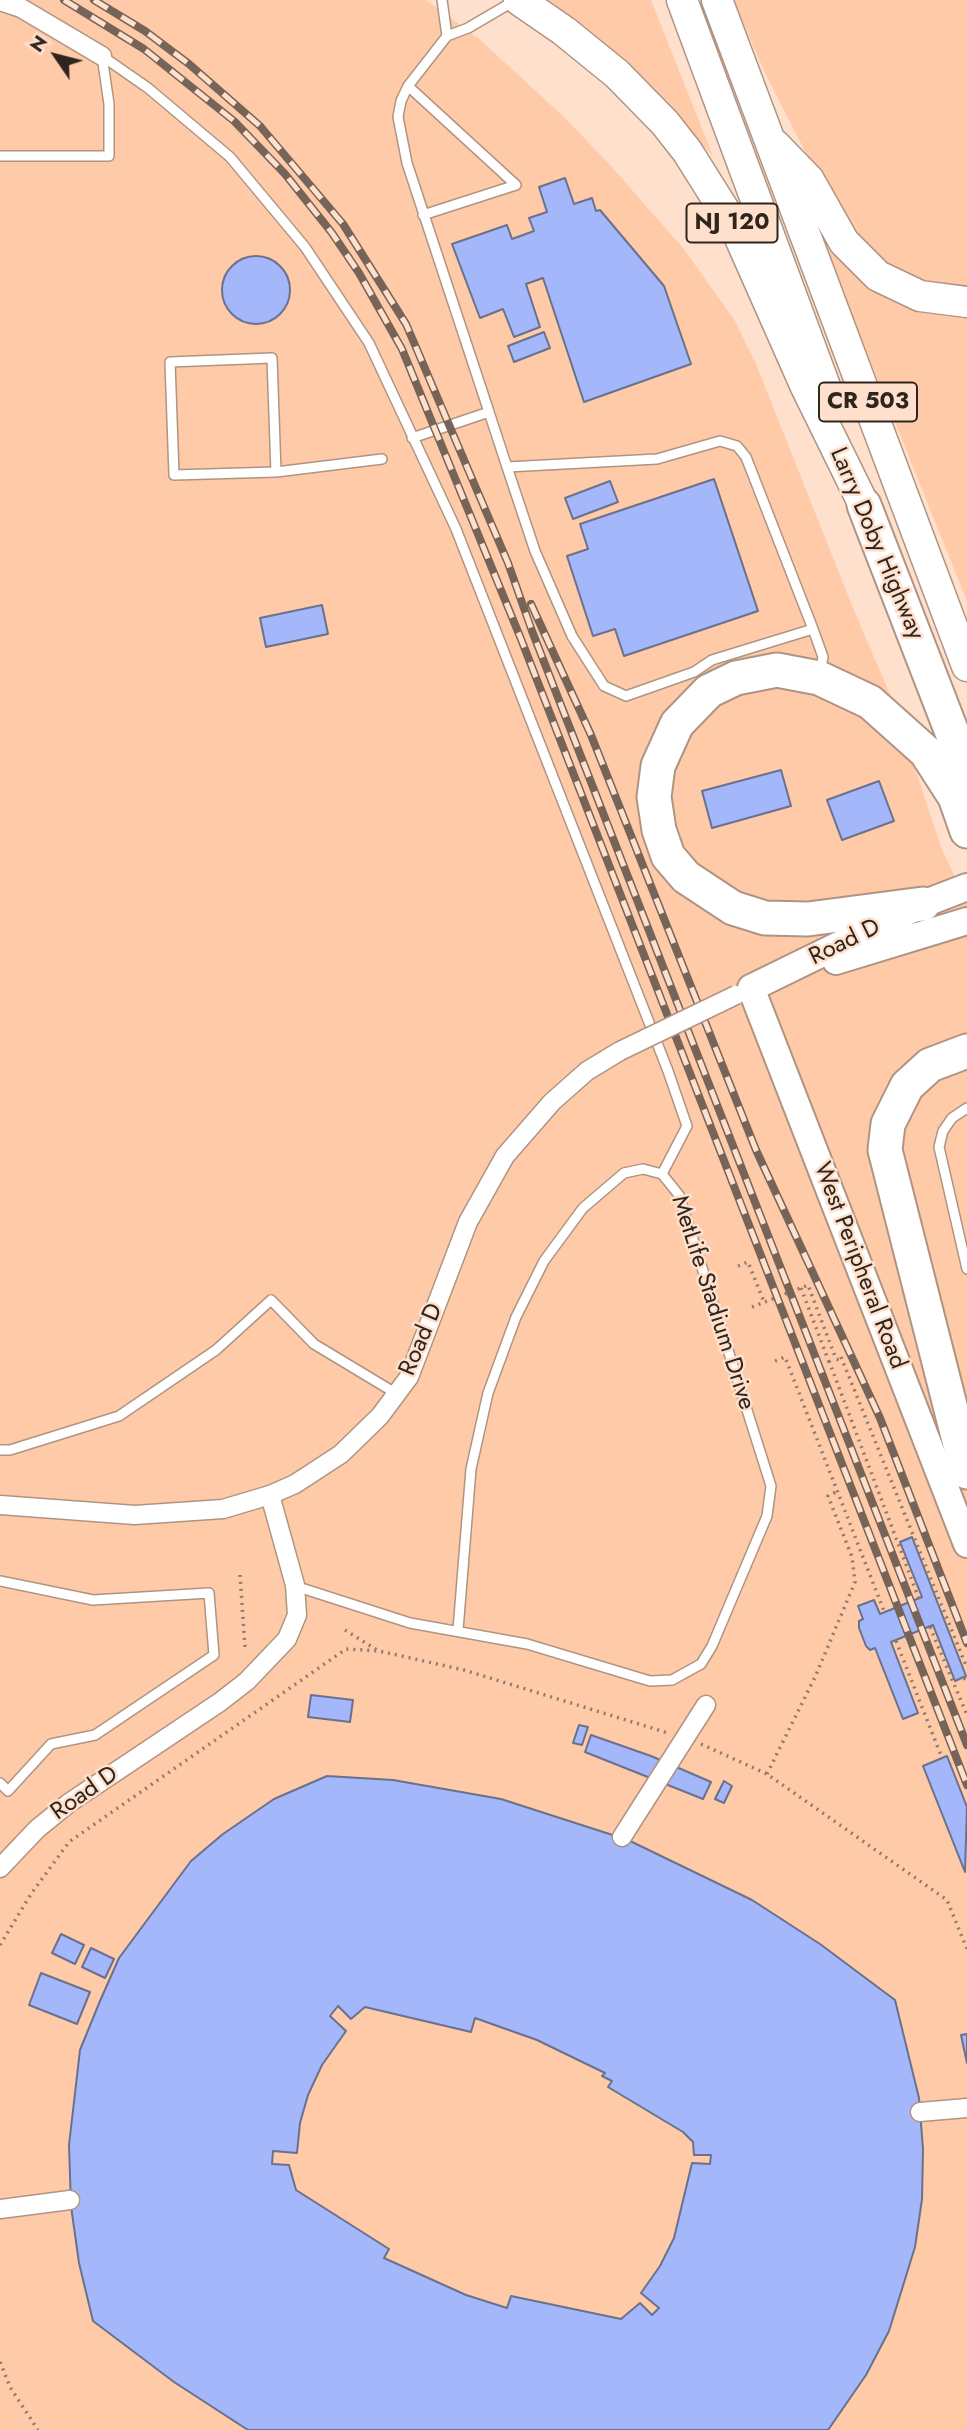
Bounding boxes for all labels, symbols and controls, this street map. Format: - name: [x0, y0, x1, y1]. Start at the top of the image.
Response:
- north arrow: [21, 21, 91, 91]
- text: N: [23, 30, 54, 58]
- road number: NJ 120: [686, 204, 778, 243]
- road number: CR 503: [819, 382, 917, 422]
- street label: Larry Doby Highway: [823, 444, 929, 644]
- street label: Road D: [805, 914, 885, 972]
- street label: West Peripheral Road: [806, 1159, 912, 1373]
- street label: MetLife Stadium Drive: [664, 1192, 760, 1414]
- street label: Road D: [394, 1300, 450, 1380]
- street label: Road D: [46, 1761, 124, 1827]

